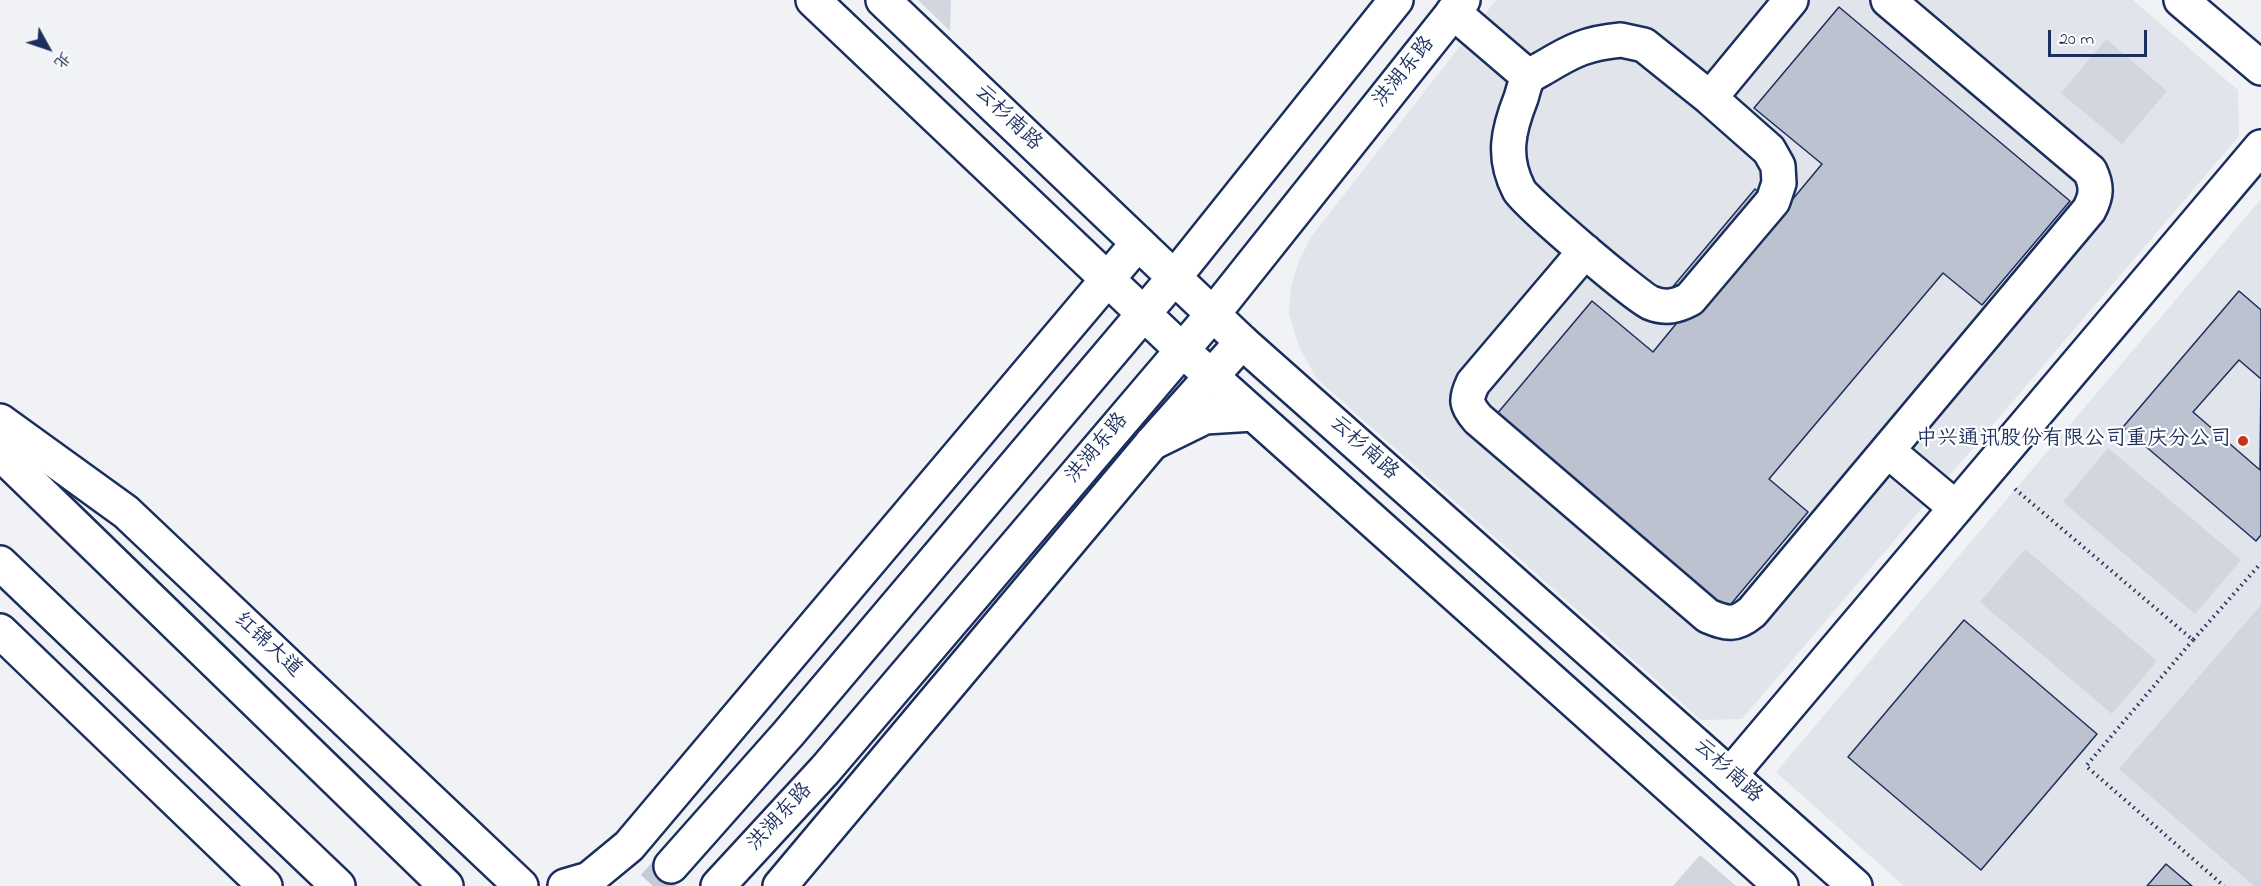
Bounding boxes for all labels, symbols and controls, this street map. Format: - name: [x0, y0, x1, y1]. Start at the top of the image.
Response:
- north arrow: [18, 18, 78, 78]
- scale bar: [2051, 18, 2150, 56]
- text: 20 m: [2059, 27, 2094, 53]
- street label: 洪湖东路: [1369, 32, 1441, 114]
- text: 北: [47, 46, 76, 73]
- street label: 云杉南路: [968, 81, 1046, 157]
- street label: 洪湖东路: [1061, 409, 1135, 489]
- street label: 云杉南路: [1323, 412, 1403, 486]
- place label: 中兴通讯股份有限公司重庆分公司: [1916, 428, 2231, 454]
- marker: 中兴通讯股份有限公司重庆分公司: [2236, 434, 2250, 448]
- street label: 红锦大道: [228, 608, 306, 684]
- street label: 云杉南路: [1687, 735, 1767, 809]
- street label: 洪湖东路: [743, 779, 819, 857]

